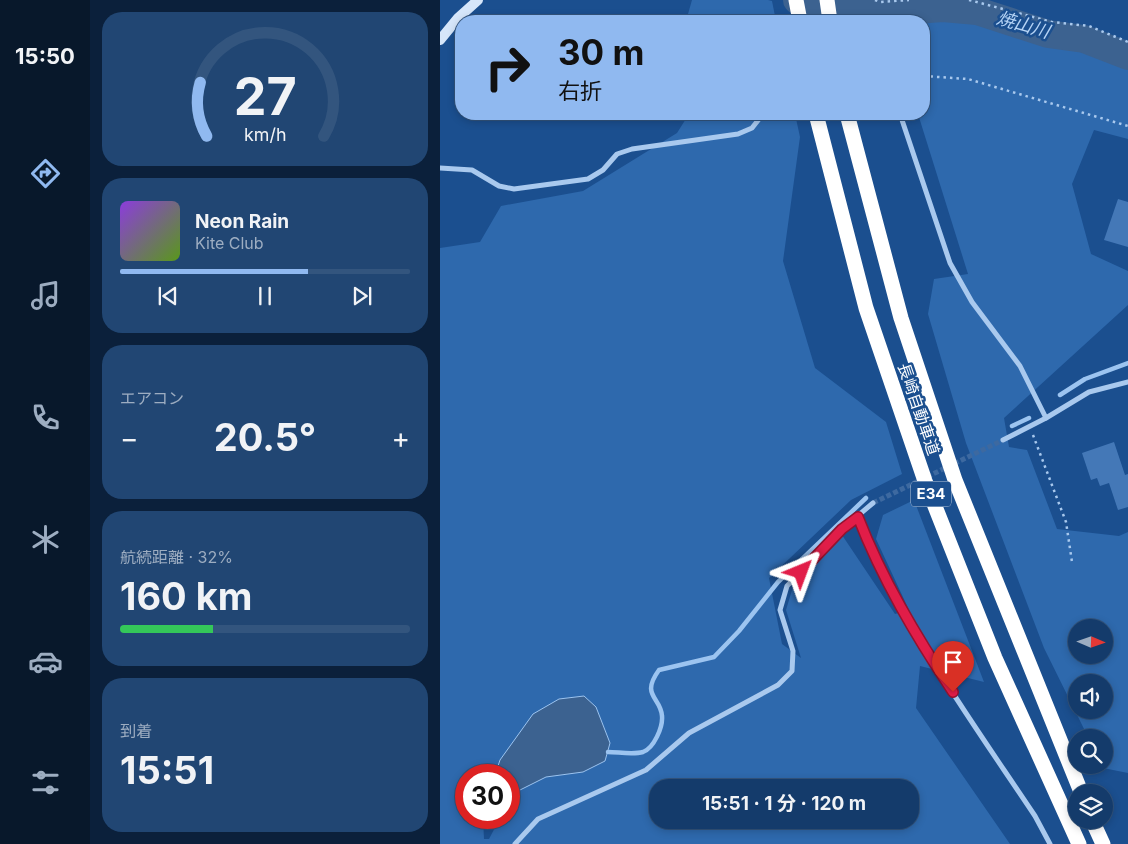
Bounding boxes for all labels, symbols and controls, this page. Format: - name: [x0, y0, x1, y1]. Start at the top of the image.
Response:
- water label: 焼山川: [994, 7, 1054, 43]
- text: 30 m: [558, 31, 644, 73]
- icon: right: [475, 35, 540, 100]
- text: 15:50: [15, 43, 75, 69]
- text: 27: [234, 65, 297, 128]
- text: 右折: [558, 78, 602, 104]
- text: km/h: [244, 124, 286, 145]
- icon: directions: [28, 156, 63, 191]
- text: Neon Rain: [195, 210, 289, 233]
- text: Kite Club: [195, 233, 264, 253]
- icon: music: [28, 278, 63, 313]
- icon: previous: [154, 282, 182, 310]
- icon: pause: [251, 282, 279, 310]
- icon: next: [348, 282, 376, 310]
- street label: 長崎自動車道: [894, 360, 944, 458]
- text: エアコン: [120, 388, 184, 408]
- icon: phone: [28, 400, 63, 435]
- text: 20.5°: [214, 414, 316, 460]
- text: −: [120, 421, 139, 455]
- text: +: [391, 421, 410, 455]
- road number: E34: [911, 482, 951, 506]
- icon: climate: [28, 522, 63, 557]
- position arrow: [774, 545, 826, 597]
- text: 航続距離 · 32%: [120, 547, 233, 567]
- text: 160 km: [120, 573, 252, 619]
- north arrow: [1068, 619, 1112, 664]
- map controls: [1068, 619, 1113, 829]
- pin: [932, 641, 974, 692]
- icon: car: [28, 644, 63, 679]
- icon: arrive: [939, 648, 967, 676]
- button: sound: [1068, 674, 1113, 719]
- text: 到着: [120, 721, 152, 741]
- button: search: [1068, 729, 1113, 774]
- text: 15:51: [120, 747, 214, 793]
- speed limit sign: 30: [455, 764, 520, 829]
- icon: filters: [28, 765, 63, 800]
- button: layers: [1068, 784, 1113, 829]
- text: 15:51 · 1 分 · 120 m: [702, 792, 866, 815]

